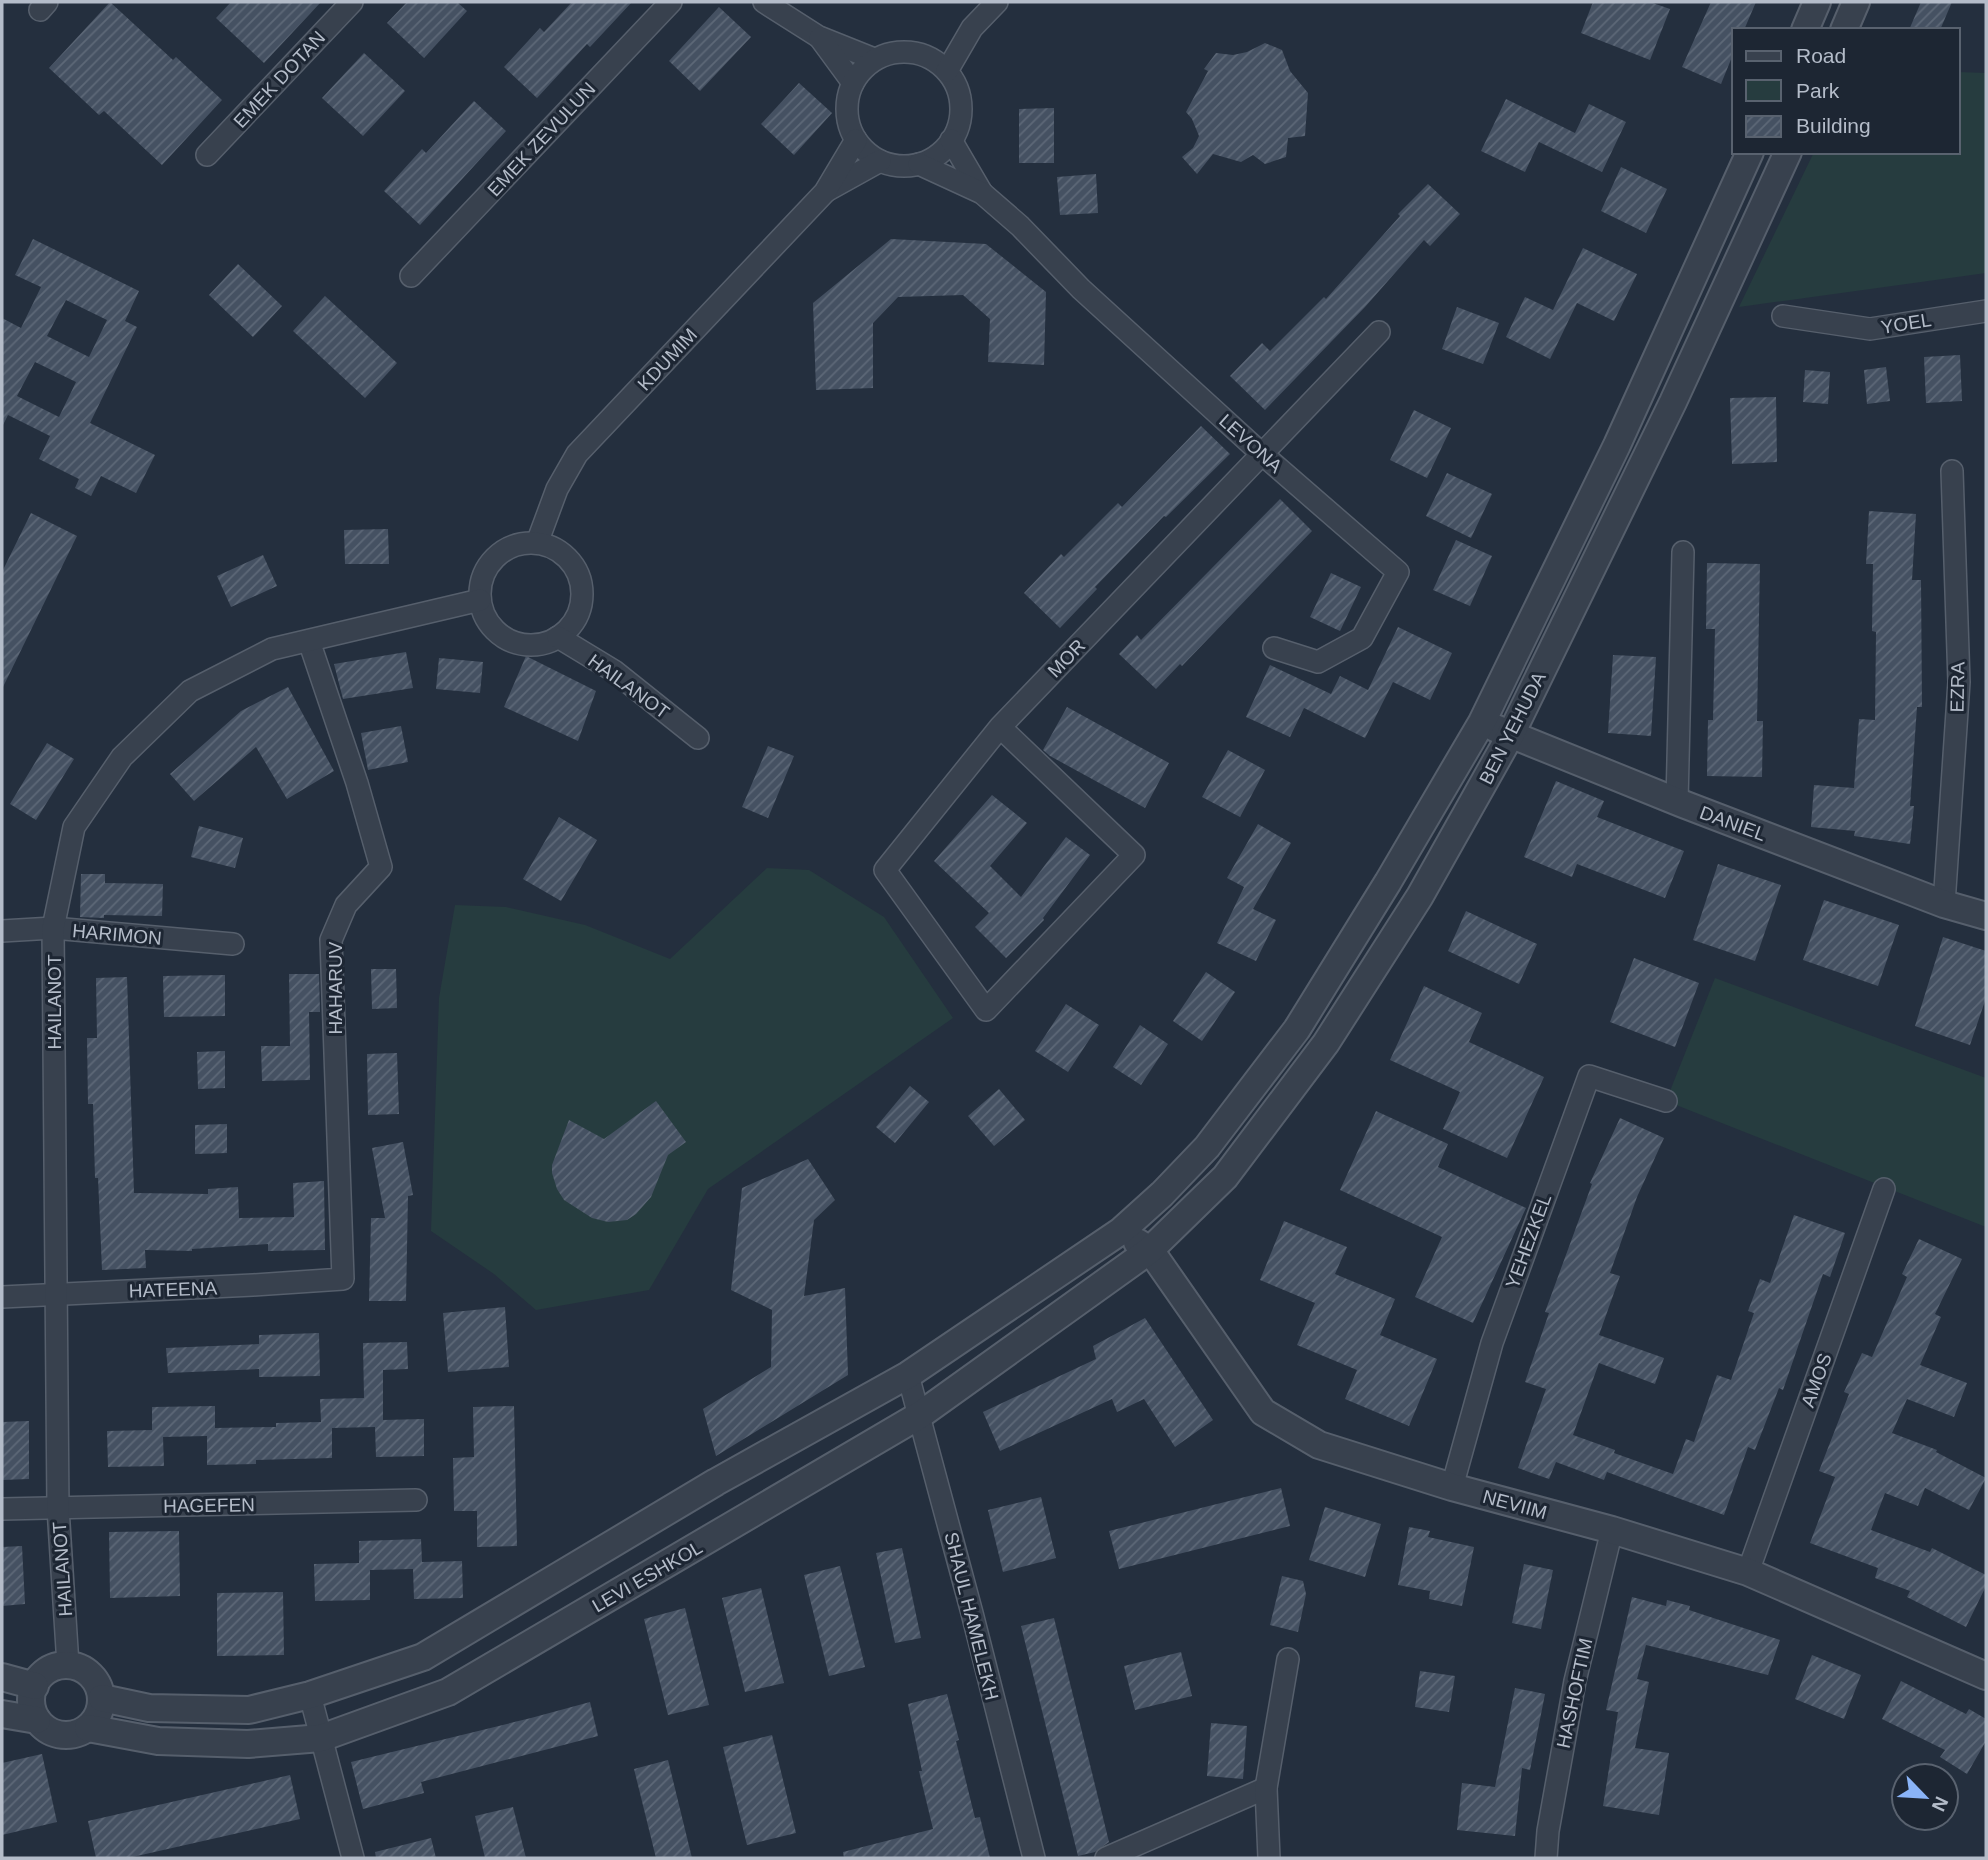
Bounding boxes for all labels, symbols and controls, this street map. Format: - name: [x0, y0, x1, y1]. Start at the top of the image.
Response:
- street label: EMEK DOTAN: [229, 27, 329, 132]
- legend: [1732, 28, 1960, 154]
- text: Road: [1796, 44, 1846, 67]
- street label: EMEK ZEVULUN: [483, 78, 599, 201]
- text: Park: [1796, 79, 1840, 102]
- text: Building: [1796, 114, 1871, 137]
- street label: YOEL: [1879, 309, 1933, 338]
- street label: KDUMIM: [633, 324, 701, 395]
- street label: LEVONA: [1215, 410, 1287, 477]
- street label: MOR: [1043, 635, 1089, 682]
- street label: HAILANOT: [584, 650, 674, 723]
- street label: EZRA: [1947, 661, 1968, 713]
- street label: BEN YEHUDA: [1475, 668, 1550, 788]
- street label: DANIEL: [1697, 802, 1769, 845]
- street label: HARIMON: [71, 920, 163, 949]
- street label: HAHARUV: [325, 941, 346, 1034]
- street label: HAILANOT: [44, 954, 65, 1050]
- street label: YEHEZKEL: [1502, 1191, 1555, 1291]
- street label: HATEENA: [129, 1277, 218, 1302]
- street label: AMOS: [1797, 1350, 1836, 1410]
- street label: NEVIIM: [1481, 1486, 1549, 1523]
- street label: HAGEFEN: [163, 1494, 255, 1517]
- street label: HAILANOT: [49, 1520, 76, 1617]
- street label: SHAUL HAMELEKH: [940, 1530, 1003, 1702]
- street label: LEVI ESHKOL: [588, 1536, 706, 1616]
- street label: HASHOFTIM: [1553, 1636, 1596, 1750]
- north arrow: [1890, 1762, 1960, 1832]
- text: N: [1928, 1793, 1952, 1815]

